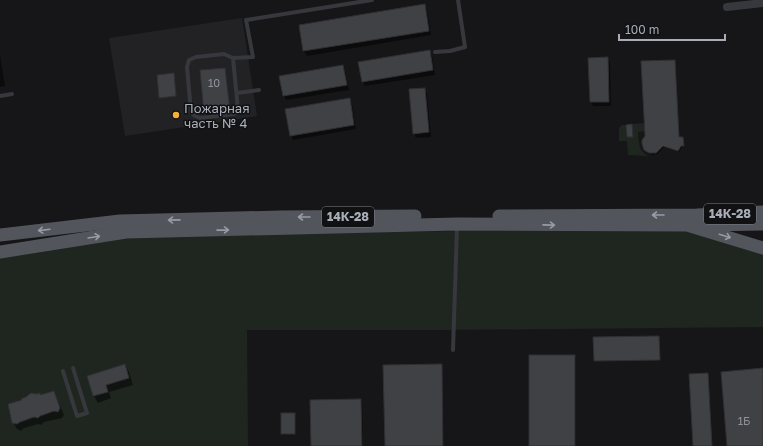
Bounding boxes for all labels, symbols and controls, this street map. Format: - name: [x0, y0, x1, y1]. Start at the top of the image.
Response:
- scale bar: [619, 16, 725, 42]
- text: 100 m: [625, 22, 659, 37]
- house number: 10: [208, 76, 220, 89]
- place label: Пожарная часть № 4: [184, 100, 250, 131]
- marker: Пожарная часть № 4: [171, 110, 181, 120]
- road number: 14К-28: [704, 204, 756, 224]
- road number: 14К-28: [322, 207, 374, 227]
- one-way arrow: [652, 211, 665, 219]
- one-way arrow: [298, 213, 311, 221]
- one-way arrow: [168, 216, 181, 223]
- one-way arrow: [542, 221, 555, 229]
- one-way arrow: [38, 226, 51, 233]
- one-way arrow: [216, 226, 229, 233]
- one-way arrow: [87, 233, 100, 241]
- one-way arrow: [718, 233, 731, 240]
- house number: 1Б: [738, 414, 750, 427]

